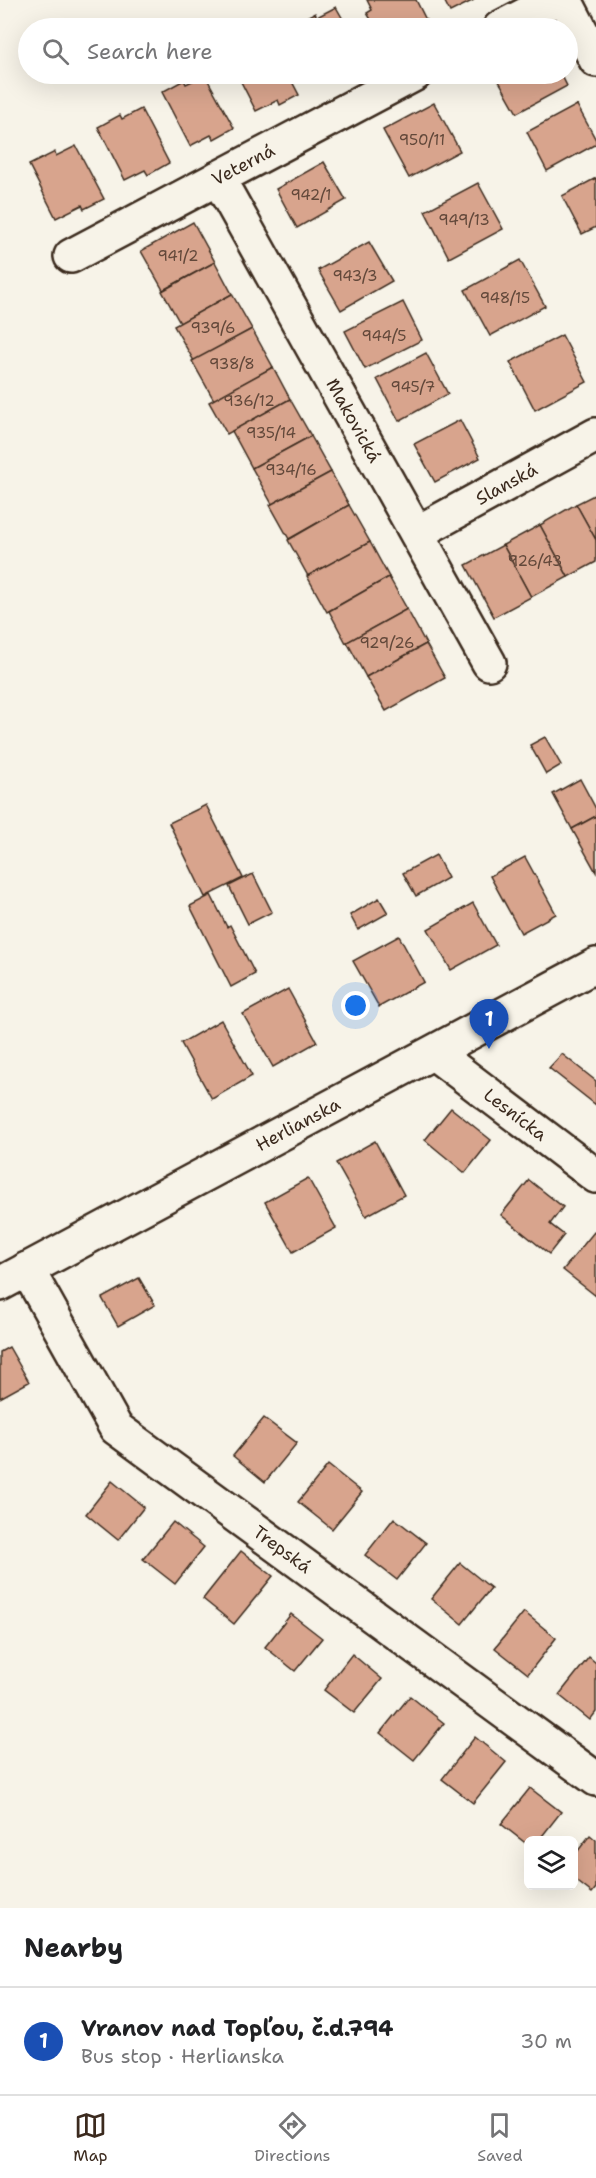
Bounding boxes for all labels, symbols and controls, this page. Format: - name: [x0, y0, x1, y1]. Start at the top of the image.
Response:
- search box: [18, 18, 578, 84]
- icon: search: [39, 35, 72, 68]
- text: Search here: [87, 37, 213, 66]
- house number: 950/11: [399, 130, 445, 150]
- street label: Veterná: [208, 138, 279, 191]
- house number: 942/1: [290, 185, 332, 205]
- house number: 949/13: [438, 210, 490, 230]
- house number: 941/2: [157, 246, 199, 266]
- house number: 943/3: [332, 266, 378, 286]
- house number: 948/15: [480, 288, 530, 308]
- house number: 939/6: [190, 318, 236, 338]
- house number: 944/5: [362, 326, 406, 346]
- house number: 938/8: [209, 354, 255, 374]
- street label: Makovická: [321, 374, 387, 467]
- house number: 945/7: [391, 377, 435, 397]
- house number: 936/12: [223, 391, 275, 411]
- house number: 935/14: [246, 423, 296, 443]
- street label: Slanská: [471, 457, 542, 511]
- house number: 934/16: [265, 460, 317, 480]
- house number: 926/43: [508, 551, 562, 571]
- house number: 929/26: [359, 633, 415, 653]
- your location: [341, 991, 370, 1020]
- pin: 1: [470, 1000, 508, 1049]
- street label: Lesnícka: [479, 1083, 552, 1146]
- street label: Herlianska: [251, 1092, 345, 1157]
- street label: Trepská: [248, 1520, 316, 1579]
- map controls: [524, 1836, 578, 1890]
- button: layers: [524, 1836, 578, 1890]
- text: Nearby: [24, 1930, 123, 1965]
- text: Vranov nad Topľou, č.d.794: [81, 2014, 394, 2043]
- text: 1: [39, 2028, 48, 2054]
- text: 30 m: [520, 2028, 572, 2054]
- text: Bus stop · Herlianska: [81, 2043, 284, 2069]
- tab: Map: [73, 2109, 108, 2166]
- tab: Directions: [254, 2109, 331, 2166]
- tab: Saved: [477, 2109, 523, 2166]

